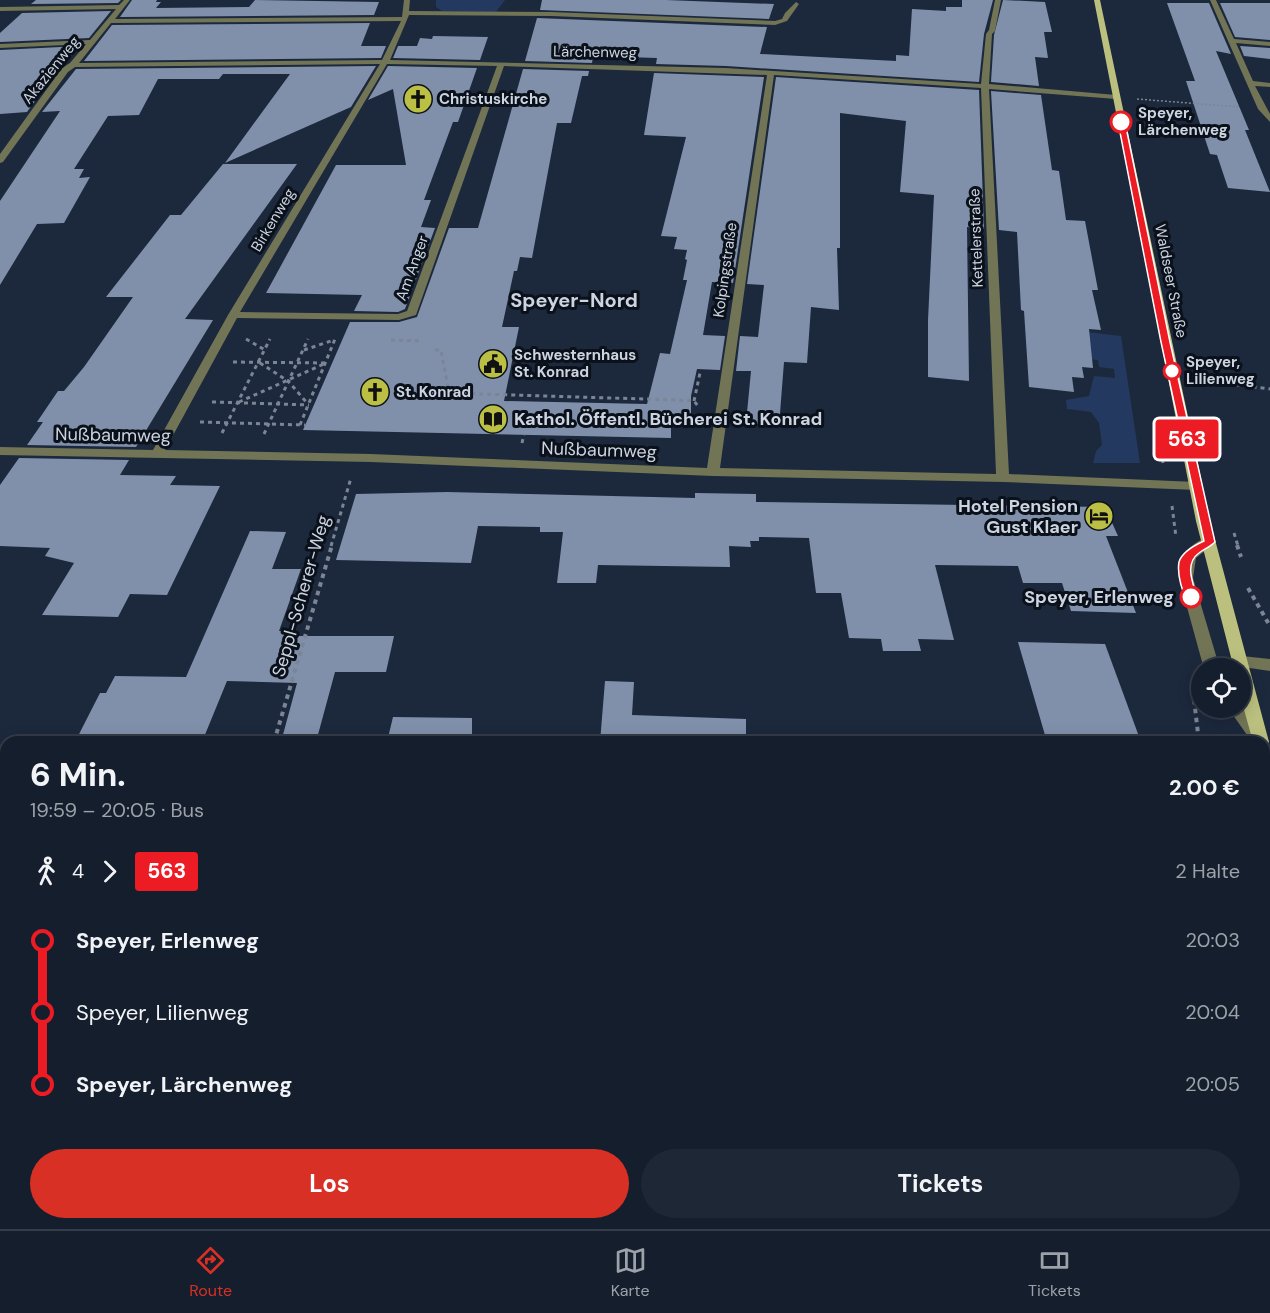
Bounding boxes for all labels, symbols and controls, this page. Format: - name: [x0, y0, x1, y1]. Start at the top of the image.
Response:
- street label: Akazienweg: [18, 32, 84, 108]
- street label: Lärchenweg: [553, 41, 637, 63]
- church icon: Christuskirche: [402, 83, 434, 115]
- place label: Christuskirche: [439, 89, 547, 109]
- place label: Speyer, Lärchenweg: [1138, 103, 1228, 140]
- marker: Speyer, Lärchenweg: [1110, 111, 1132, 133]
- street label: Birkenweg: [246, 185, 300, 255]
- street label: Kettelerstraße: [964, 188, 988, 288]
- street label: Kolpingstraße: [708, 221, 742, 319]
- street label: Waldseer Straße: [1150, 222, 1192, 340]
- street label: Am Anger: [391, 232, 433, 303]
- district label: Speyer-Nord: [510, 287, 638, 313]
- place label: Schwesternhaus St. Konrad: [514, 345, 636, 382]
- public building icon: Schwesternhaus St. Konrad: [477, 348, 509, 380]
- place label: Speyer, Lilienweg: [1186, 352, 1255, 389]
- marker: Speyer, Lilienweg: [1163, 362, 1181, 380]
- church icon: St. Konrad: [359, 376, 391, 408]
- place label: St. Konrad: [396, 382, 471, 402]
- library icon: Kathol. Öffentl. Bücherei St. Konrad: [477, 403, 509, 435]
- place label: Kathol. Öffentl. Bücherei St. Konrad: [514, 407, 822, 431]
- line badge: 563: [1152, 420, 1222, 458]
- street label: Nußbaumweg: [55, 422, 171, 448]
- text: 563: [1167, 425, 1207, 453]
- street label: Nußbaumweg: [541, 436, 657, 464]
- place label: Hotel Pension Gust Klaer: [958, 494, 1078, 539]
- hotel icon: Hotel Pension Gust Klaer: [1083, 500, 1115, 532]
- street label: Seppl-Scherer-Weg: [266, 512, 336, 680]
- place label: Speyer, Erlenweg: [1024, 585, 1174, 609]
- marker: Speyer, Erlenweg: [1180, 586, 1202, 608]
- map controls: [1191, 658, 1251, 718]
- button: locate: [1191, 658, 1251, 718]
- text: 6 Min.: [30, 753, 126, 796]
- text: 2.00 €: [1169, 773, 1240, 802]
- text: 19:59 – 20:05 · Bus: [30, 797, 204, 823]
- icon: walk: [30, 855, 63, 888]
- icon: forward: [93, 855, 126, 888]
- text: 563: [147, 857, 186, 885]
- text: 4: [72, 858, 84, 884]
- text: 2 Halte: [1175, 858, 1240, 884]
- text: Speyer, Erlenweg: [76, 926, 259, 955]
- text: 20:03: [1185, 927, 1240, 953]
- text: Speyer, Lilienweg: [76, 998, 249, 1027]
- text: 20:04: [1185, 999, 1240, 1025]
- text: Speyer, Lärchenweg: [76, 1070, 292, 1099]
- text: 20:05: [1185, 1071, 1240, 1097]
- button: Los: [30, 1149, 629, 1218]
- button: Tickets: [641, 1149, 1240, 1218]
- tab: Route: [189, 1244, 232, 1301]
- tab: Karte: [611, 1244, 650, 1301]
- tab: Tickets: [1028, 1244, 1081, 1301]

